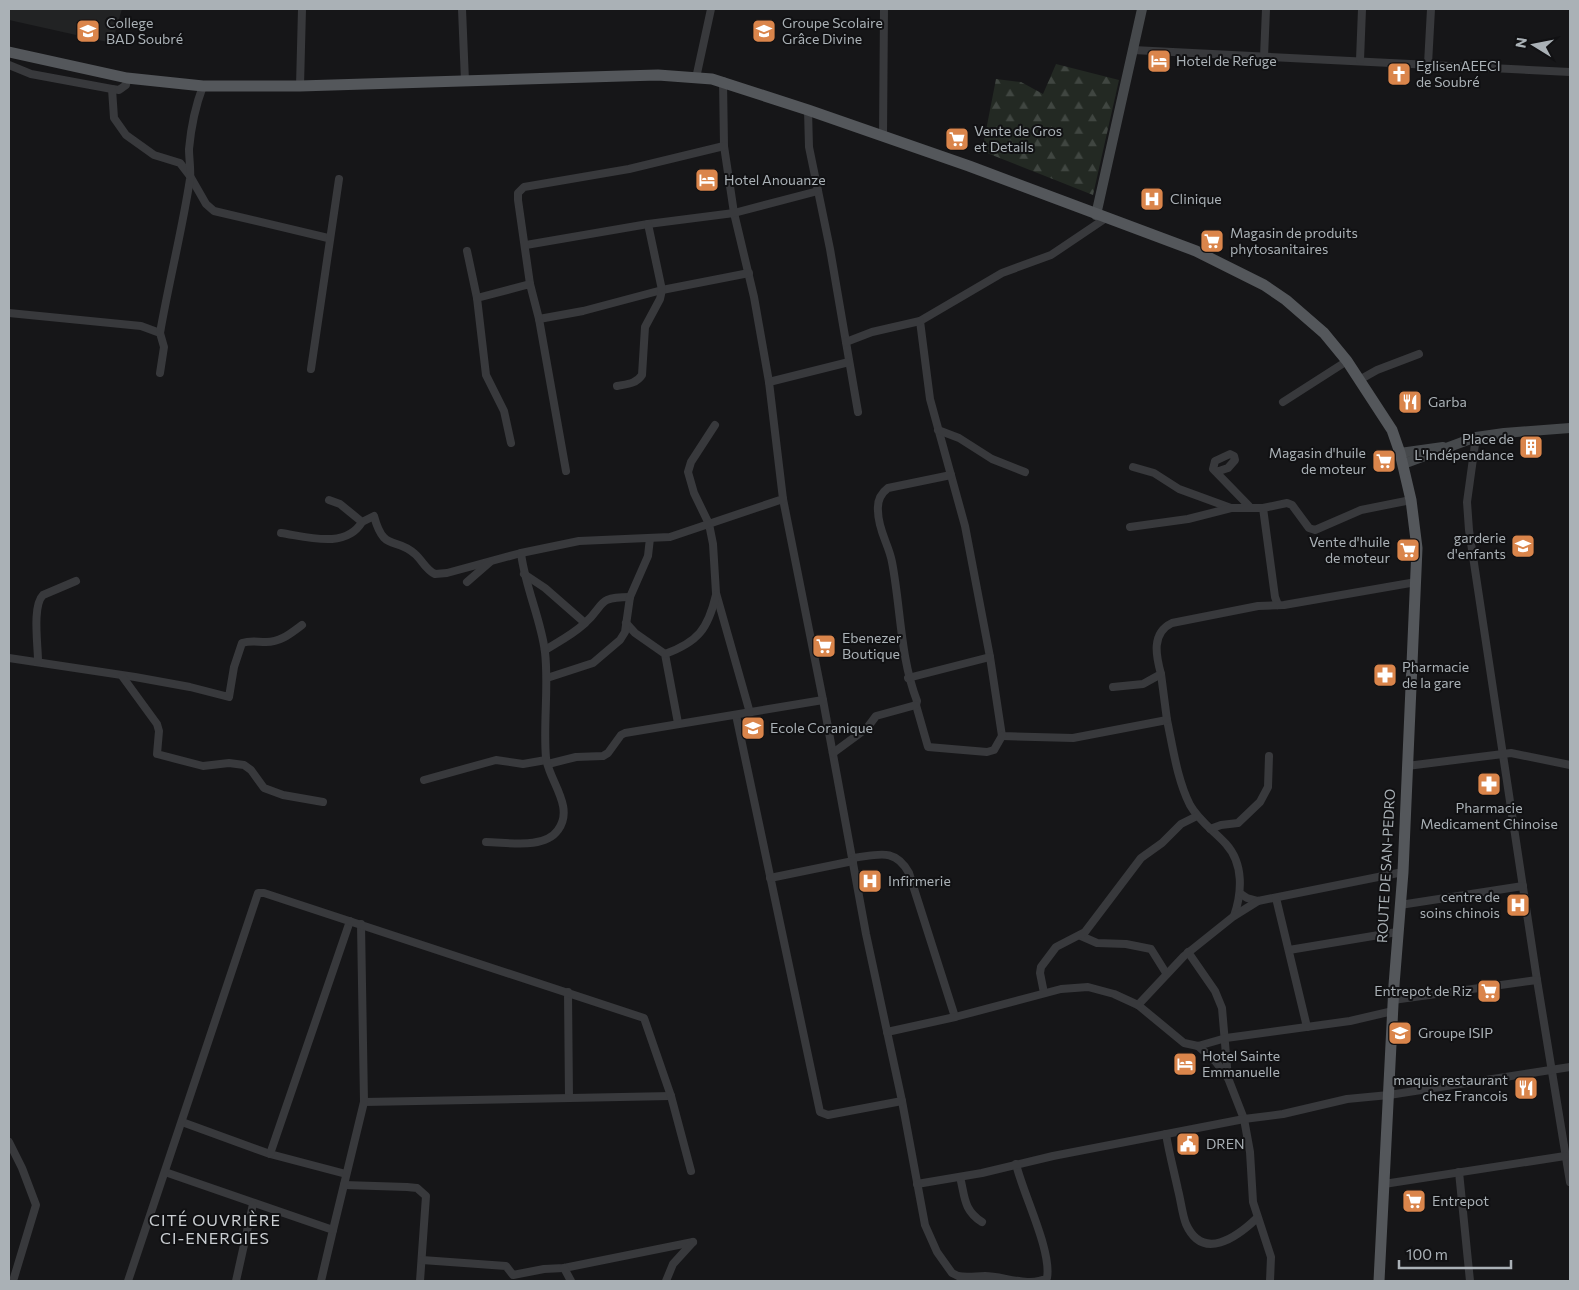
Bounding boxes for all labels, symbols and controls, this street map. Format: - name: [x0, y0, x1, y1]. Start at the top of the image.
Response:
- place label: College BAD Soubré: [106, 14, 183, 47]
- place label: Groupe Scolaire Grâce Divine: [782, 14, 883, 47]
- school or university icon: College BAD Soubré: [75, 18, 101, 44]
- school or university icon: Groupe Scolaire Grâce Divine: [751, 18, 777, 44]
- north arrow: [1509, 20, 1559, 70]
- text: N: [1511, 36, 1530, 49]
- hotel icon: Hotel de Refuge: [1146, 48, 1172, 74]
- place label: Hotel de Refuge: [1176, 52, 1277, 69]
- place label: EglisenAEECI de Soubré: [1416, 57, 1501, 90]
- church icon: EglisenAEECI de Soubré: [1386, 61, 1412, 87]
- place label: Vente de Gros et Details: [974, 122, 1062, 155]
- supermarket icon: Vente de Gros et Details: [944, 126, 970, 152]
- hotel icon: Hotel Anouanze: [694, 167, 720, 193]
- place label: Hotel Anouanze: [724, 171, 826, 188]
- hospital icon: Clinique: [1139, 186, 1165, 212]
- place label: Clinique: [1170, 190, 1222, 207]
- place label: Magasin de produits phytosanitaires: [1230, 224, 1358, 257]
- supermarket icon: Magasin de produits phytosanitaires: [1199, 228, 1225, 254]
- restaurant icon: Garba: [1397, 389, 1423, 415]
- place label: Garba: [1428, 393, 1467, 410]
- place label: Place de L'Indépendance: [1414, 430, 1514, 463]
- building icon: Place de L'Indépendance: [1518, 434, 1544, 460]
- place label: Magasin d'huile de moteur: [1269, 444, 1366, 477]
- supermarket icon: Magasin d'huile de moteur: [1371, 448, 1397, 474]
- place label: garderie d'enfants: [1447, 529, 1506, 562]
- place label: Vente d'huile de moteur: [1309, 533, 1390, 566]
- school or university icon: garderie d'enfants: [1510, 533, 1536, 559]
- supermarket icon: Vente d'huile de moteur: [1395, 537, 1421, 563]
- place label: Ebenezer Boutique: [842, 629, 902, 662]
- supermarket icon: Ebenezer Boutique: [811, 633, 837, 659]
- place label: Pharmacie de la gare: [1402, 658, 1469, 691]
- pharmacy icon: Pharmacie de la gare: [1372, 662, 1398, 688]
- school or university icon: Ecole Coranique: [740, 715, 766, 741]
- place label: Ecole Coranique: [770, 719, 873, 736]
- pharmacy icon: Pharmacie Medicament Chinoise: [1476, 771, 1502, 797]
- street label: ROUTE DE SAN-PEDRO: [1373, 788, 1398, 944]
- place label: Pharmacie Medicament Chinoise: [1420, 799, 1558, 832]
- hospital icon: Infirmerie: [857, 868, 883, 894]
- place label: Infirmerie: [888, 872, 951, 889]
- place label: centre de soins chinois: [1420, 888, 1500, 921]
- hospital icon: centre de soins chinois: [1505, 892, 1531, 918]
- supermarket icon: Entrepot de Riz: [1476, 978, 1502, 1004]
- place label: Entrepot de Riz: [1374, 982, 1472, 999]
- school or university icon: Groupe ISIP: [1387, 1020, 1413, 1046]
- place label: Groupe ISIP: [1418, 1024, 1493, 1041]
- place label: Hotel Sainte Emmanuelle: [1202, 1047, 1280, 1080]
- hotel icon: Hotel Sainte Emmanuelle: [1172, 1051, 1198, 1077]
- place label: maquis restaurant chez Francois: [1393, 1071, 1508, 1104]
- restaurant icon: maquis restaurant chez Francois: [1513, 1075, 1539, 1101]
- public building icon: DREN: [1175, 1131, 1201, 1157]
- place label: DREN: [1206, 1135, 1245, 1152]
- supermarket icon: Entrepot: [1401, 1188, 1427, 1214]
- place label: Entrepot: [1432, 1192, 1489, 1209]
- district label: CITÉ OUVRIÈRE CI-ENERGIES: [149, 1210, 281, 1247]
- scale bar: [1399, 1238, 1512, 1270]
- text: 100 m: [1406, 1245, 1448, 1263]

